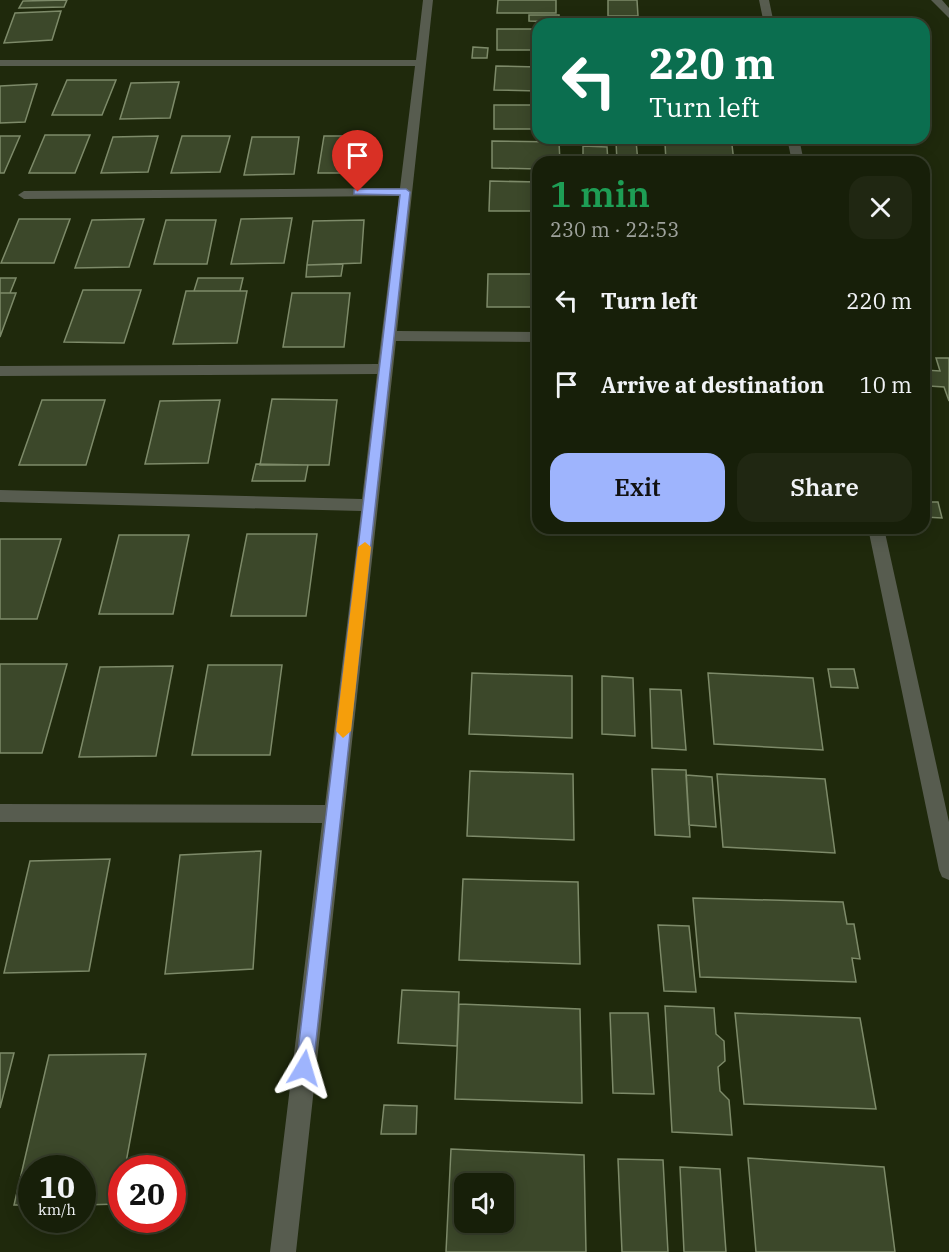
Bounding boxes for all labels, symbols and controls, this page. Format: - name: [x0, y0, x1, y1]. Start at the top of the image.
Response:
- text: 220 m: [649, 36, 775, 91]
- icon: left: [550, 42, 628, 120]
- text: Turn left: [649, 89, 760, 124]
- pin: [332, 130, 383, 192]
- icon: arrive: [341, 139, 374, 172]
- text: 1 min: [550, 170, 650, 217]
- button: close: [849, 176, 912, 239]
- text: 230 m · 22:53: [550, 216, 679, 243]
- icon: left: [550, 284, 583, 317]
- text: Turn left: [601, 286, 697, 315]
- text: 220 m: [846, 286, 912, 315]
- icon: arrive: [550, 368, 583, 401]
- text: Arrive at destination: [601, 370, 824, 399]
- text: 10 m: [860, 370, 912, 399]
- button: Exit: [550, 453, 725, 522]
- button: Share: [737, 453, 912, 522]
- position arrow: [272, 1036, 336, 1100]
- speed limit sign: 20: [108, 1155, 186, 1233]
- text: 10: [39, 1167, 75, 1206]
- map controls: [454, 1173, 514, 1233]
- button: sound: [454, 1173, 514, 1233]
- text: km/h: [38, 1200, 76, 1219]

